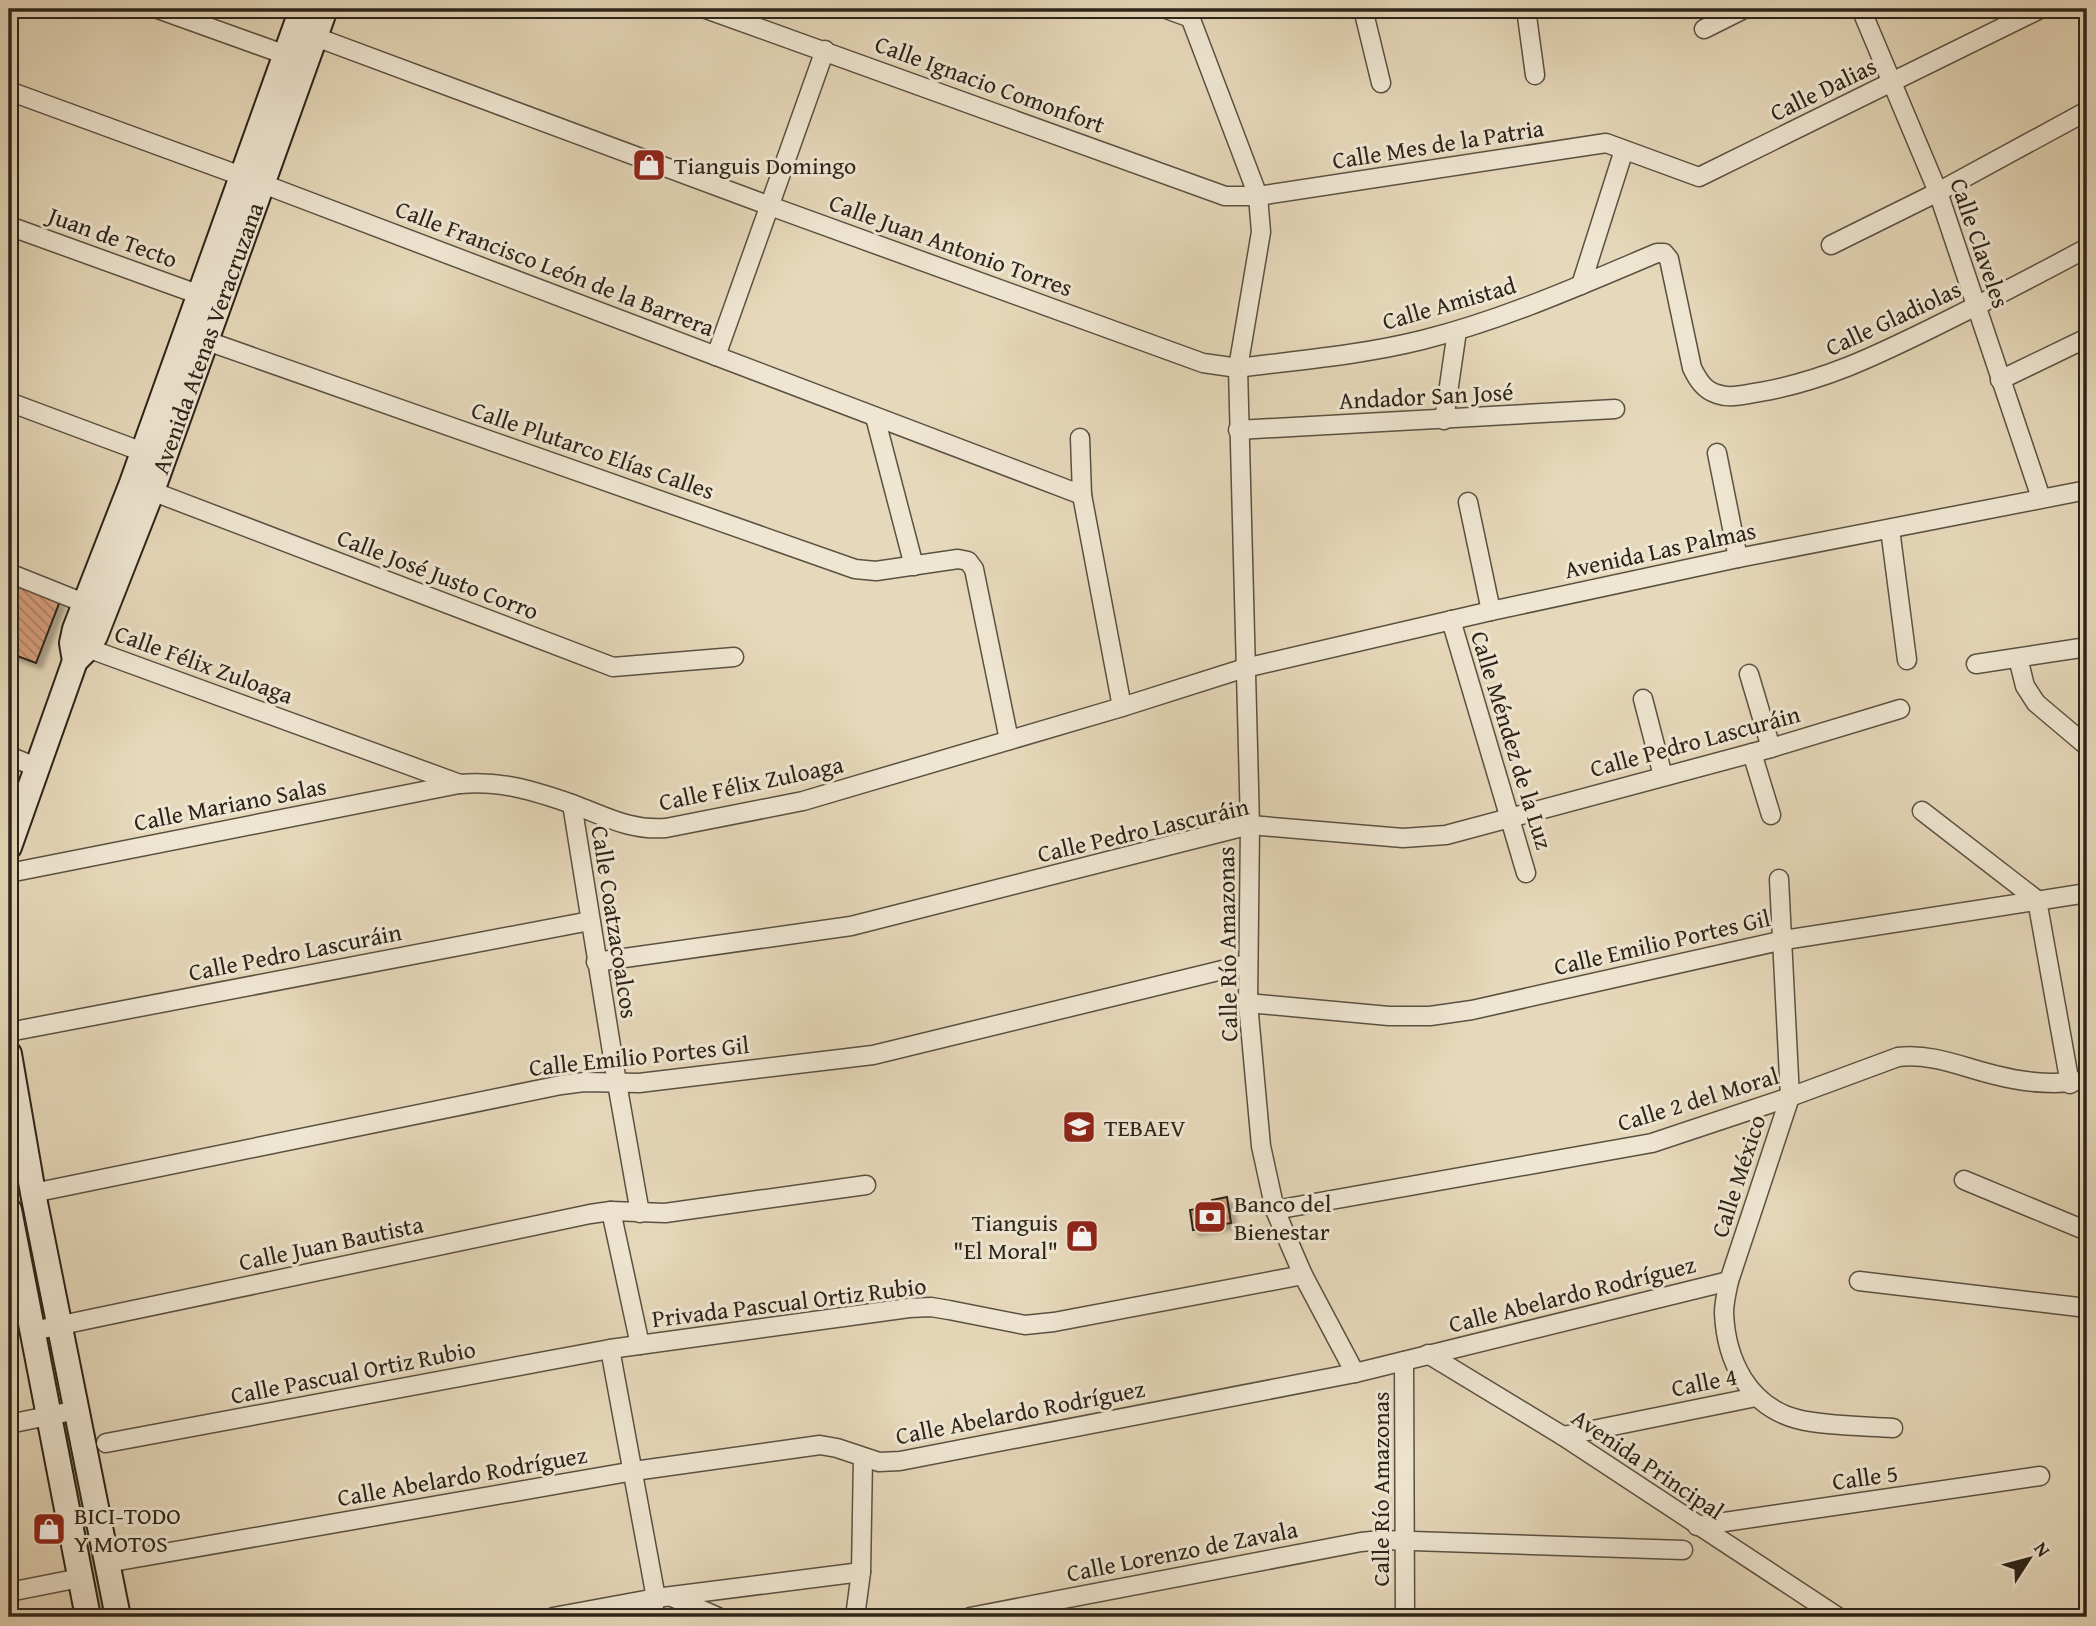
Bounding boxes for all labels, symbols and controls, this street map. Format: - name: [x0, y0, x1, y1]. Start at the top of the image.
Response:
- street label: Calle Ignacio Comonfort: [870, 26, 1110, 142]
- street label: Calle Dalias: [1764, 48, 1882, 130]
- street label: Calle Mes de la Patria: [1330, 110, 1547, 178]
- shop icon: Tianguis Domingo: [630, 146, 668, 184]
- place label: Tianguis Domingo: [674, 148, 856, 183]
- street label: Calle Claveles: [1941, 173, 2019, 313]
- street label: Calle Juan Antonio Torres: [824, 185, 1078, 305]
- street label: Calle Francisco León de la Barrera: [390, 191, 720, 345]
- street label: Juan de Tecto: [41, 196, 182, 277]
- street label: Avenida Atenas Veracruzana: [142, 197, 272, 479]
- street label: Calle Amistad: [1378, 267, 1520, 339]
- street label: Calle Gladiolas: [1819, 271, 1967, 365]
- street label: Andador San José: [1338, 374, 1514, 418]
- street label: Calle Plutarco Elías Calles: [467, 392, 719, 508]
- street label: Avenida Las Palmas: [1561, 513, 1759, 587]
- street label: Calle José Justo Corro: [332, 519, 544, 629]
- street label: Calle Félix Zuloaga: [110, 615, 299, 713]
- street label: Calle Méndez de la Luz: [1462, 627, 1562, 853]
- street label: Calle Pedro Lascuráin: [1586, 696, 1804, 786]
- street label: Calle Félix Zuloaga: [656, 746, 847, 820]
- street label: Calle Mariano Salas: [131, 768, 329, 840]
- street label: Calle Pedro Lascuráin: [1034, 789, 1253, 871]
- street label: Calle Coatzacoalcos: [582, 823, 648, 1021]
- street label: Calle Río Amazonas: [1208, 846, 1246, 1042]
- street label: Calle Emilio Portes Gil: [1550, 900, 1774, 984]
- street label: Calle Pedro Lascuráin: [186, 914, 405, 990]
- street label: Calle Emilio Portes Gil: [527, 1027, 751, 1085]
- street label: Calle 2 del Moral: [1613, 1058, 1783, 1140]
- school or university icon: TEBAEV: [1060, 1108, 1098, 1146]
- place label: TEBAEV: [1104, 1110, 1186, 1145]
- street label: Calle México: [1702, 1110, 1774, 1242]
- place label: Banco del Bienestar: [1234, 1186, 1332, 1249]
- bank icon: Banco del Bienestar: [1191, 1198, 1229, 1236]
- place label: Tianguis "El Moral": [953, 1205, 1058, 1268]
- street label: Calle Juan Bautista: [236, 1206, 427, 1280]
- shop icon: Tianguis "El Moral": [1063, 1217, 1101, 1255]
- street label: Calle Abelardo Rodríguez: [1445, 1246, 1699, 1342]
- street label: Privada Pascual Ortiz Rubio: [650, 1268, 928, 1336]
- street label: Calle Pascual Ortiz Rubio: [228, 1331, 478, 1413]
- street label: Calle 4: [1668, 1359, 1740, 1405]
- street label: Calle Abelardo Rodríguez: [893, 1371, 1147, 1453]
- street label: Calle Río Amazonas: [1363, 1391, 1398, 1587]
- street label: Avenida Principal: [1565, 1400, 1731, 1528]
- street label: Calle Abelardo Rodríguez: [334, 1437, 590, 1515]
- street label: Calle 5: [1830, 1455, 1900, 1499]
- place label: BICI-TODO Y MOTOS: [74, 1498, 181, 1561]
- shop icon: BICI-TODO Y MOTOS: [30, 1510, 68, 1548]
- street label: Calle Lorenzo de Zavala: [1064, 1511, 1301, 1591]
- north arrow: [1994, 1524, 2064, 1594]
- text: N: [2028, 1536, 2058, 1563]

